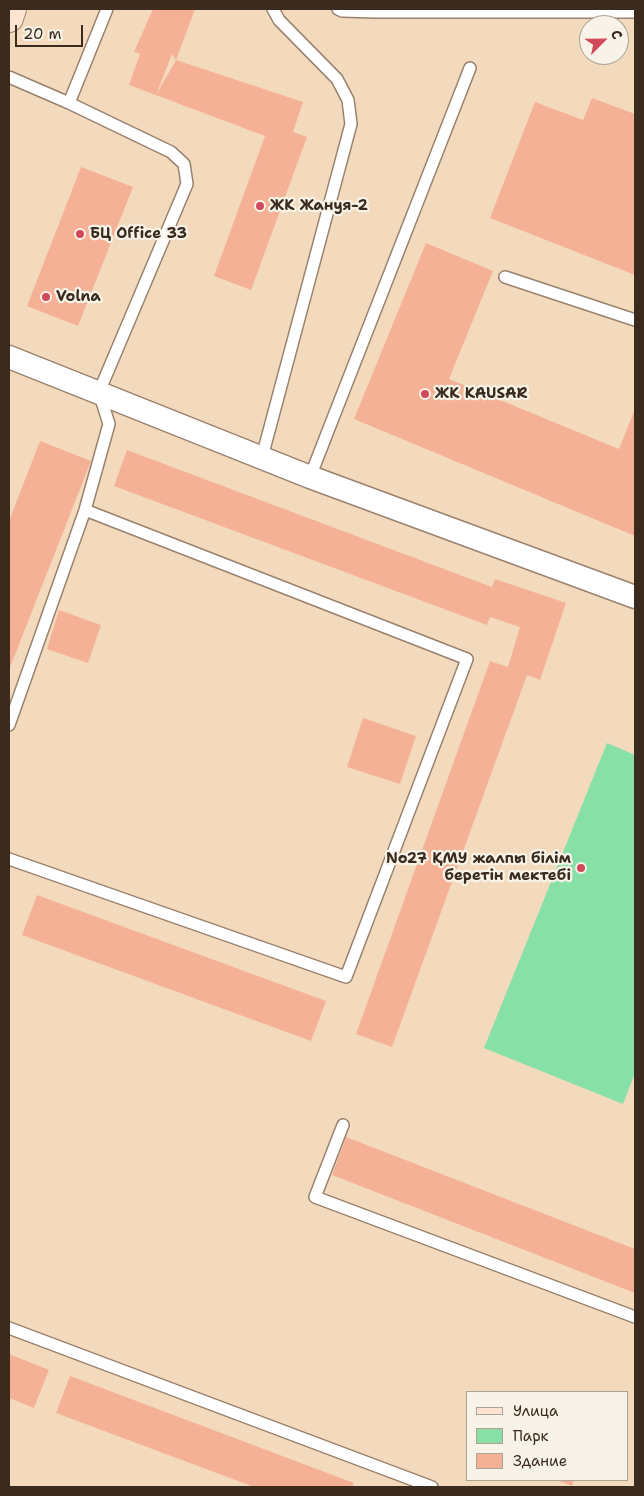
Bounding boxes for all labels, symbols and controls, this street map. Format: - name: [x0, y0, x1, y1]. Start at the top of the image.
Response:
- scale bar: [18, 15, 85, 47]
- north arrow: [579, 15, 629, 65]
- text: 20 m: [23, 24, 62, 44]
- text: С: [607, 27, 627, 42]
- place label: ЖК Жануя-2: [270, 197, 368, 215]
- marker: ЖК Жануя-2: [254, 200, 266, 212]
- place label: БЦ Office 33: [90, 225, 187, 243]
- marker: БЦ Office 33: [74, 228, 86, 240]
- place label: Volna: [56, 288, 101, 306]
- marker: Volna: [40, 291, 52, 303]
- place label: ЖК KAUSAR: [435, 385, 528, 403]
- marker: ЖК KAUSAR: [419, 388, 431, 400]
- place label: No27 ҚМУ жалпы білім беретін мектебі: [386, 850, 571, 885]
- marker: No27 ҚМУ жалпы білім беретін мектебі: [575, 862, 587, 874]
- legend: [467, 1391, 629, 1481]
- text: Улица: [513, 1401, 558, 1421]
- text: Парк: [513, 1426, 549, 1446]
- text: Здание: [513, 1451, 567, 1471]

